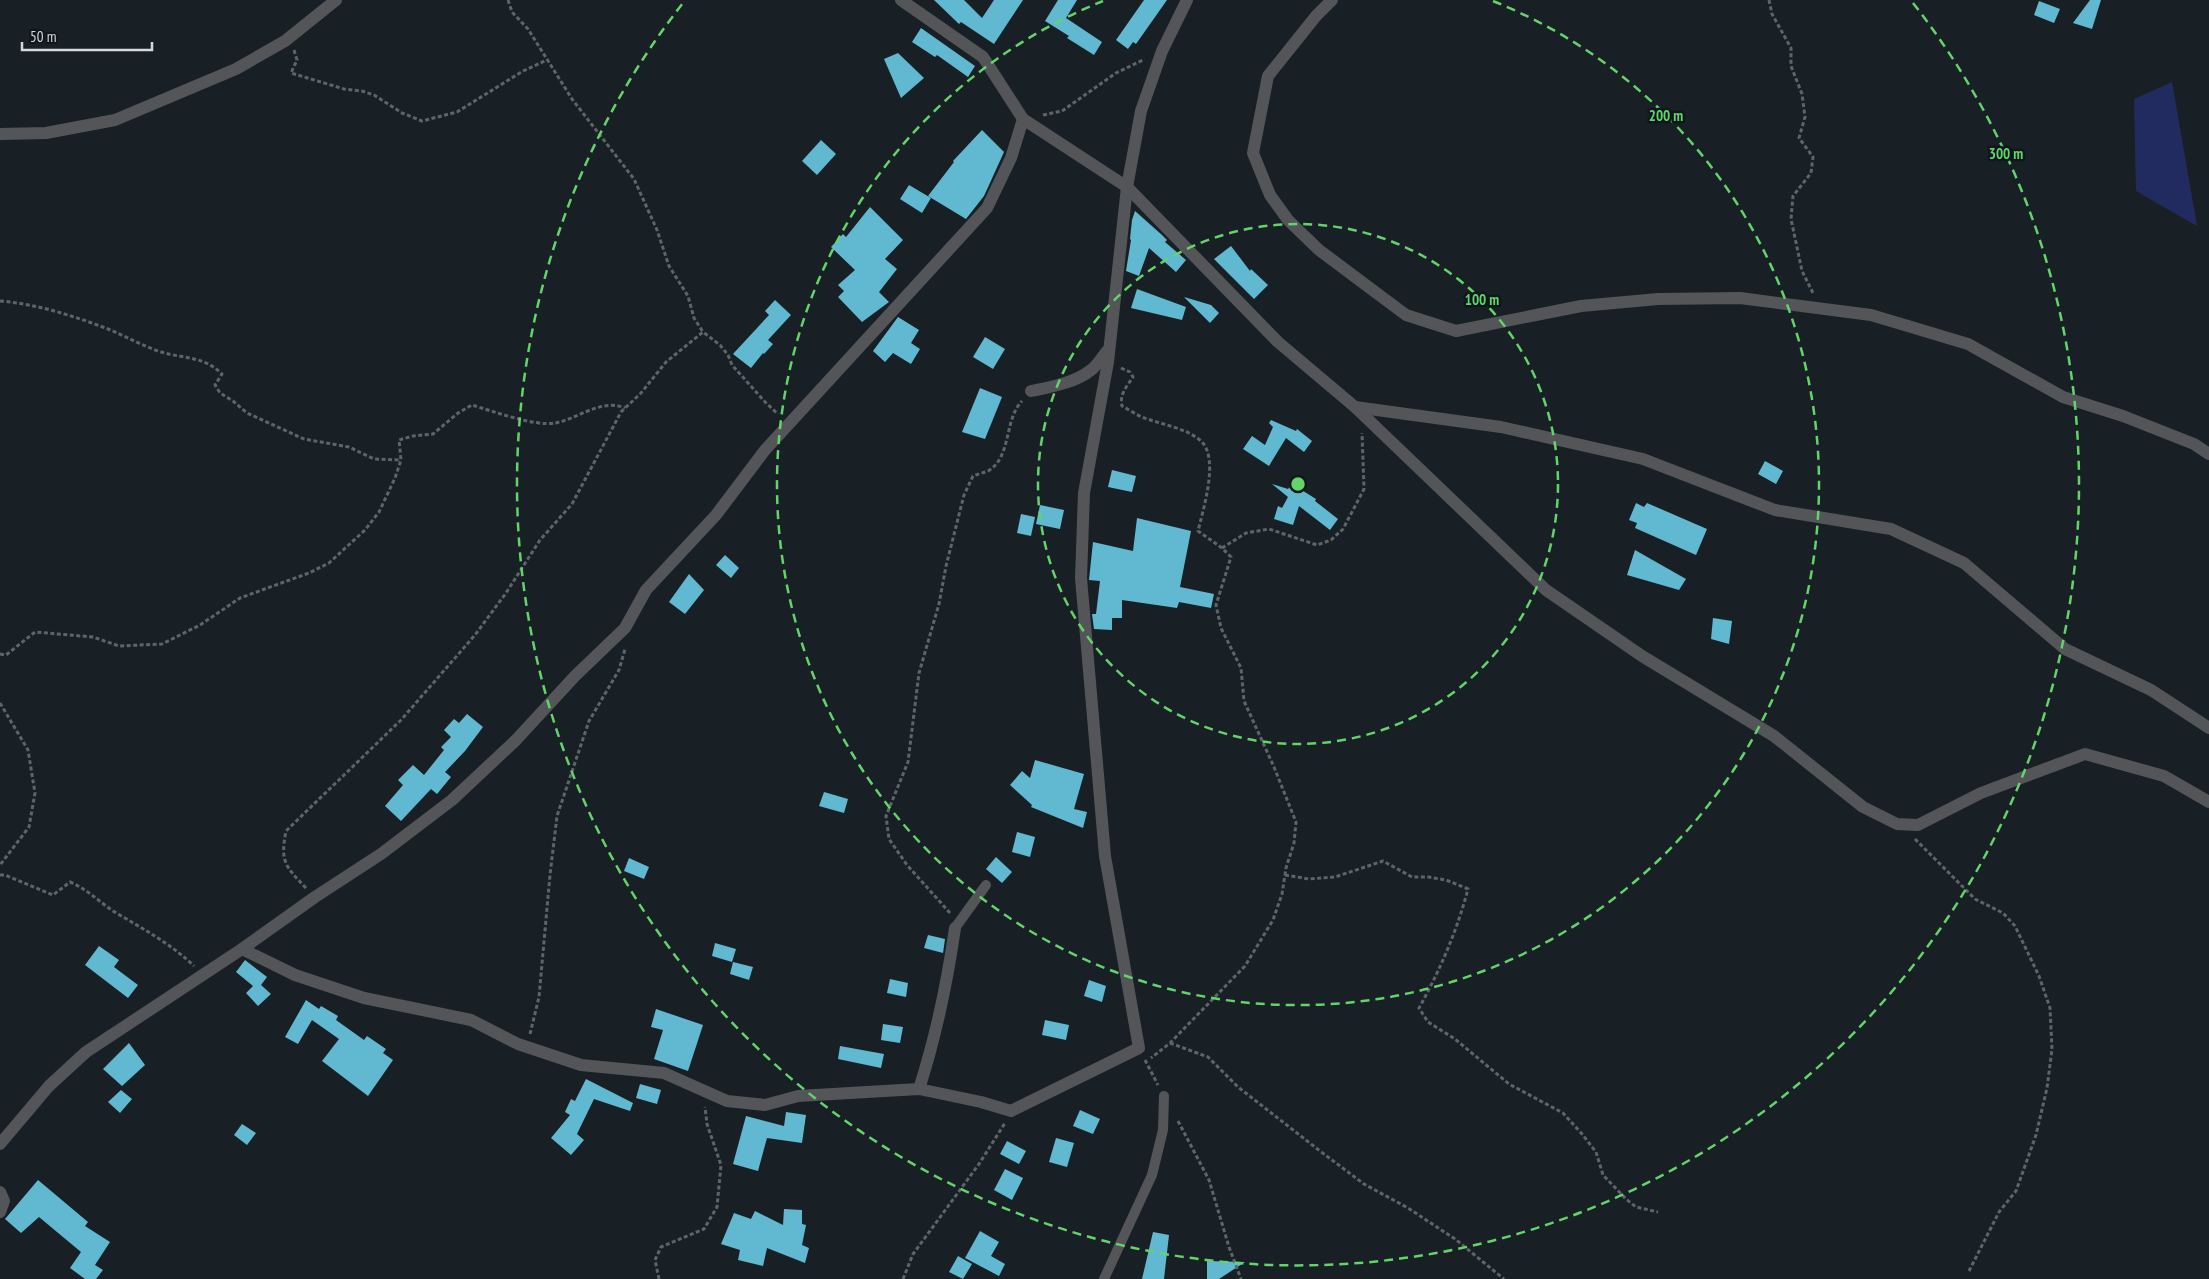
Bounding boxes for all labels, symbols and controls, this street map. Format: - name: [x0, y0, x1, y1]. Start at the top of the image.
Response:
- scale bar: [22, 20, 152, 52]
- text: 50 m: [30, 27, 56, 46]
- text: 200 m: [1649, 106, 1683, 125]
- text: 300 m: [1989, 144, 2023, 163]
- text: 100 m: [1465, 290, 1499, 309]
- centre of rings: [1289, 475, 1307, 493]

